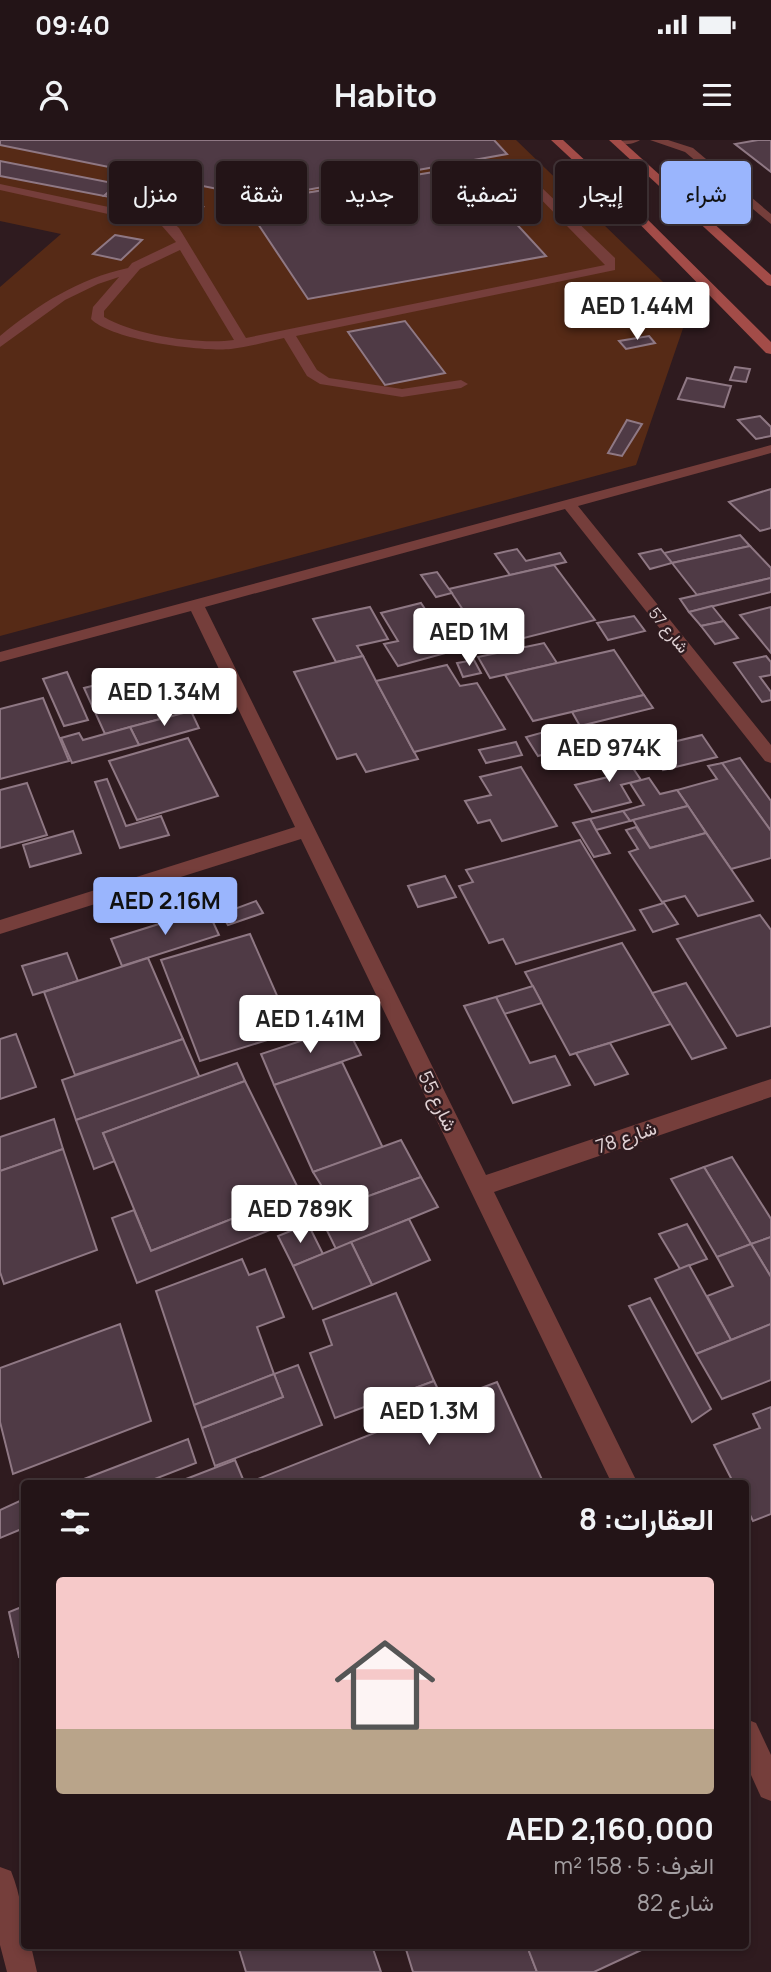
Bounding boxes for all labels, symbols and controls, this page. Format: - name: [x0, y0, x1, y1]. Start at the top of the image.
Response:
- text: 09:40: [35, 7, 110, 43]
- text: Habito: [334, 73, 437, 117]
- icon: person: [35, 76, 73, 114]
- icon: menu: [698, 76, 736, 114]
- chip: منزل: [109, 161, 202, 224]
- chip: شقة: [216, 161, 307, 224]
- chip: جديد: [321, 161, 418, 224]
- chip: تصفية: [432, 161, 541, 224]
- chip: إيجار: [555, 161, 647, 224]
- chip: شراء: [661, 161, 751, 224]
- pin: AED 1.44M: [557, 282, 717, 342]
- text: AED 1.44M: [580, 289, 694, 321]
- street label: شارع 57: [643, 603, 694, 658]
- pin: AED 1M: [412, 608, 526, 668]
- text: AED 1M: [429, 615, 509, 647]
- pin: AED 1.34M: [84, 668, 244, 728]
- text: AED 1.34M: [108, 675, 220, 707]
- pin: AED 974K: [537, 724, 681, 784]
- text: AED 974K: [557, 731, 661, 763]
- pin: AED 2.16M: [85, 878, 245, 937]
- text: AED 2.16M: [109, 884, 221, 916]
- pin: AED 1.41M: [230, 996, 390, 1055]
- text: AED 1.41M: [255, 1002, 365, 1034]
- street label: شارع 55: [412, 1067, 464, 1135]
- street label: شارع 78: [592, 1115, 660, 1159]
- pin: AED 789K: [228, 1186, 372, 1245]
- text: AED 789K: [247, 1192, 353, 1224]
- pin: AED 1.3M: [357, 1388, 501, 1447]
- text: AED 1.3M: [380, 1394, 478, 1426]
- text: العقارات: 8: [579, 1498, 714, 1539]
- icon: filters: [56, 1503, 94, 1541]
- icon: home: [322, 1622, 448, 1748]
- text: AED 2,160,000: [506, 1808, 714, 1849]
- text: الغرف: 5 · 158 m²: [553, 1849, 714, 1881]
- text: شارع 82: [637, 1886, 714, 1918]

